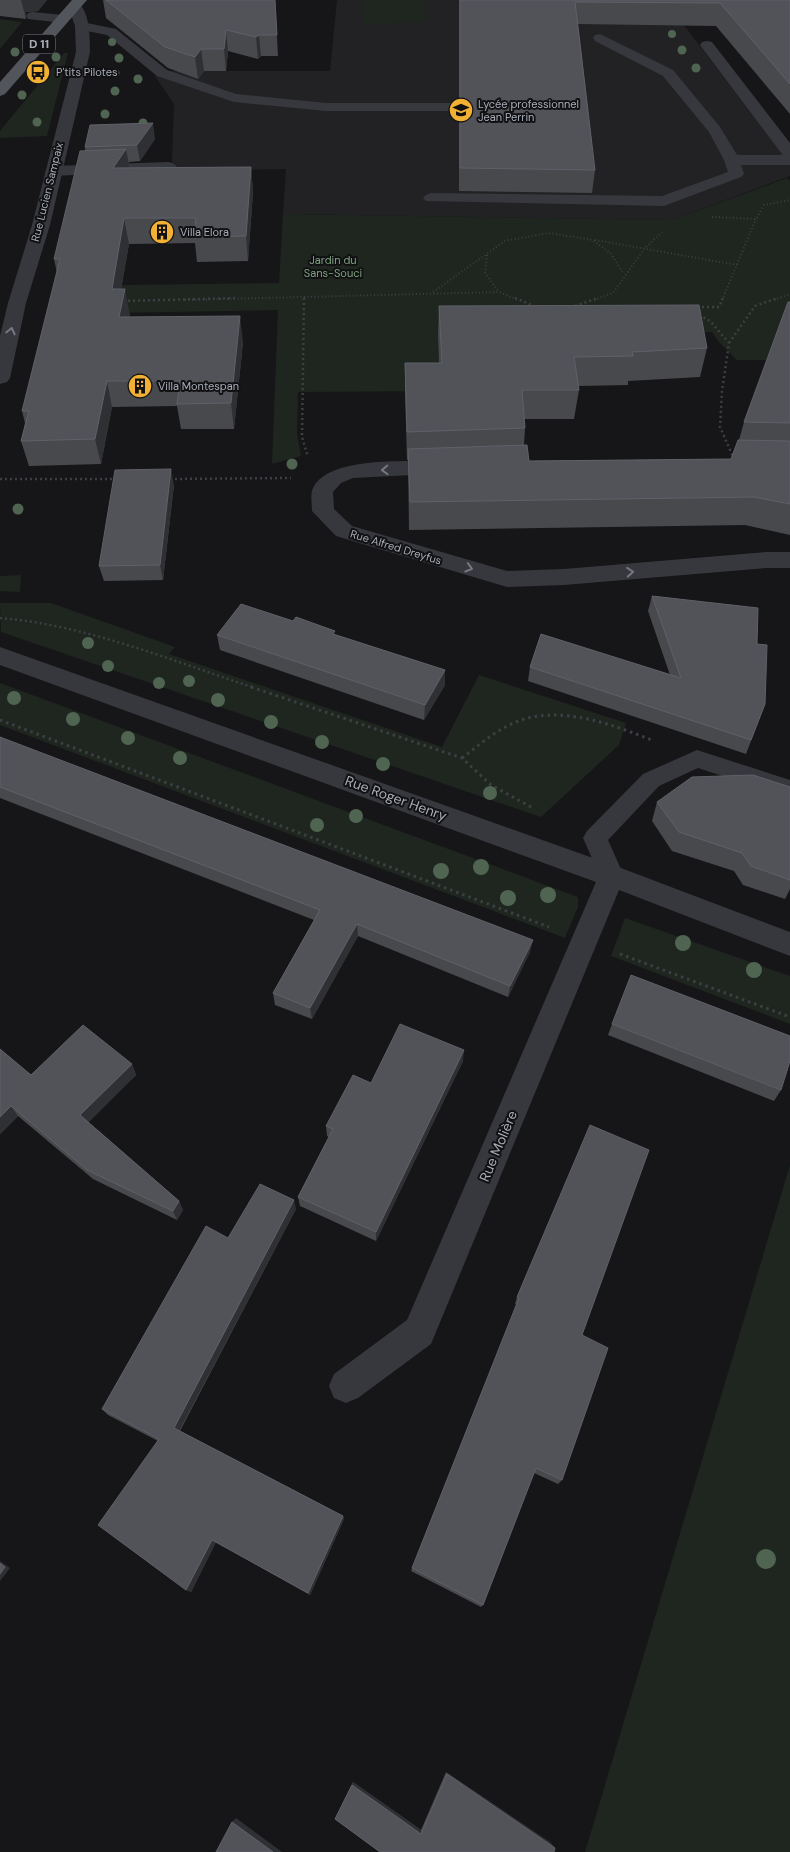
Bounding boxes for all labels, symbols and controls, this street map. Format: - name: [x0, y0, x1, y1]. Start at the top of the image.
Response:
- road number: D 11: [23, 34, 55, 54]
- bus stop icon: P'tits Pilotes: [25, 59, 51, 85]
- place label: P'tits Pilotes: [56, 65, 118, 79]
- school or university icon: Lycée professionnel Jean Perrin: [448, 97, 474, 123]
- place label: Lycée professionnel Jean Perrin: [478, 97, 579, 124]
- street label: Rue Lucien Sampaix: [28, 140, 66, 243]
- building icon: Villa Elora: [149, 219, 175, 245]
- place label: Villa Elora: [180, 225, 229, 239]
- park label: Jardin du Sans-Souci: [304, 253, 362, 280]
- one-way arrow: [5, 326, 16, 335]
- building icon: Villa Montespan: [127, 373, 153, 399]
- place label: Villa Montespan: [158, 379, 239, 393]
- one-way arrow: [380, 465, 388, 475]
- street label: Rue Alfred Dreyfus: [349, 526, 443, 568]
- one-way arrow: [465, 563, 473, 573]
- one-way arrow: [626, 566, 634, 577]
- street label: Rue Roger Henry: [343, 771, 449, 825]
- street label: Rue Molière: [475, 1108, 521, 1184]

